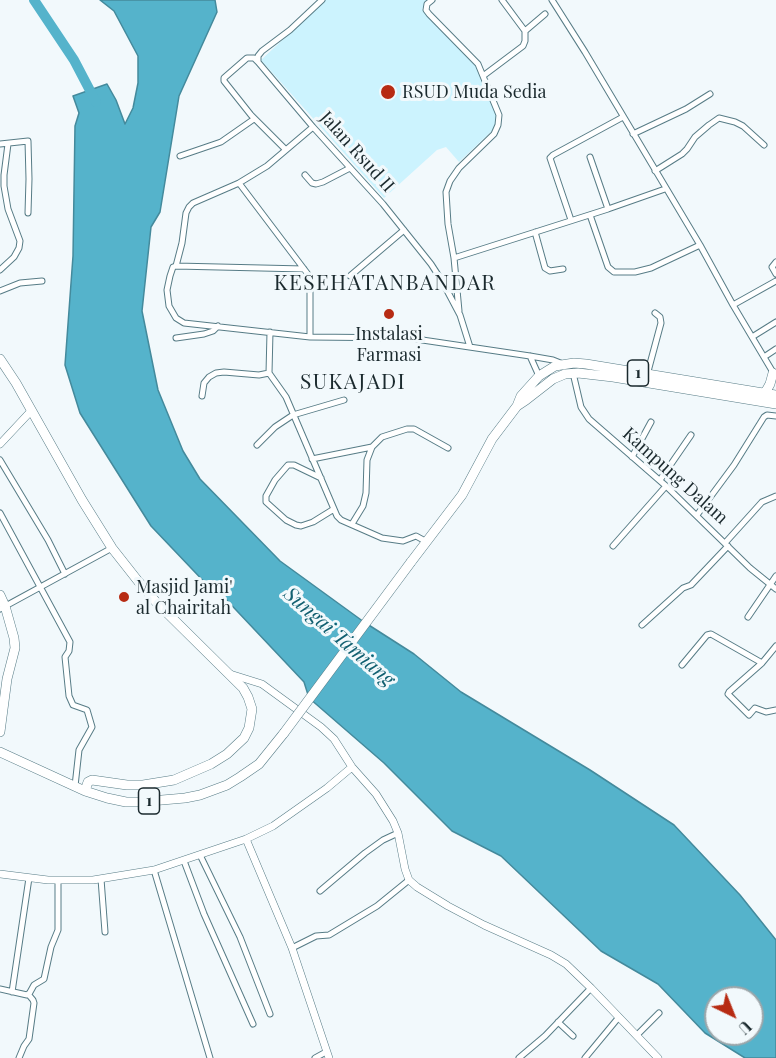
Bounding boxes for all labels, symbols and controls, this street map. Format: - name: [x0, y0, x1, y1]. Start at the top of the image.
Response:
- place label: RSUD Muda Sedia: [402, 81, 547, 103]
- marker: RSUD Muda Sedia: [379, 83, 397, 101]
- street label: Jalan Rsud II: [315, 107, 399, 197]
- district label: KESEHATANBANDAR: [274, 270, 496, 296]
- marker: Instalasi Farmasi: [382, 307, 396, 321]
- place label: Instalasi Farmasi: [355, 323, 423, 366]
- road number: 1: [628, 360, 648, 386]
- district label: SUKAJADI: [300, 369, 406, 395]
- street label: Kampung Dalam: [618, 423, 732, 529]
- place label: Masjid Jami' al Chairitah: [136, 576, 233, 618]
- water label: Sungai Tamiang: [279, 582, 399, 692]
- marker: Masjid Jami' al Chairitah: [117, 590, 131, 604]
- road number: 1: [138, 788, 160, 814]
- north arrow: [704, 986, 764, 1046]
- text: U: [734, 1017, 756, 1040]

